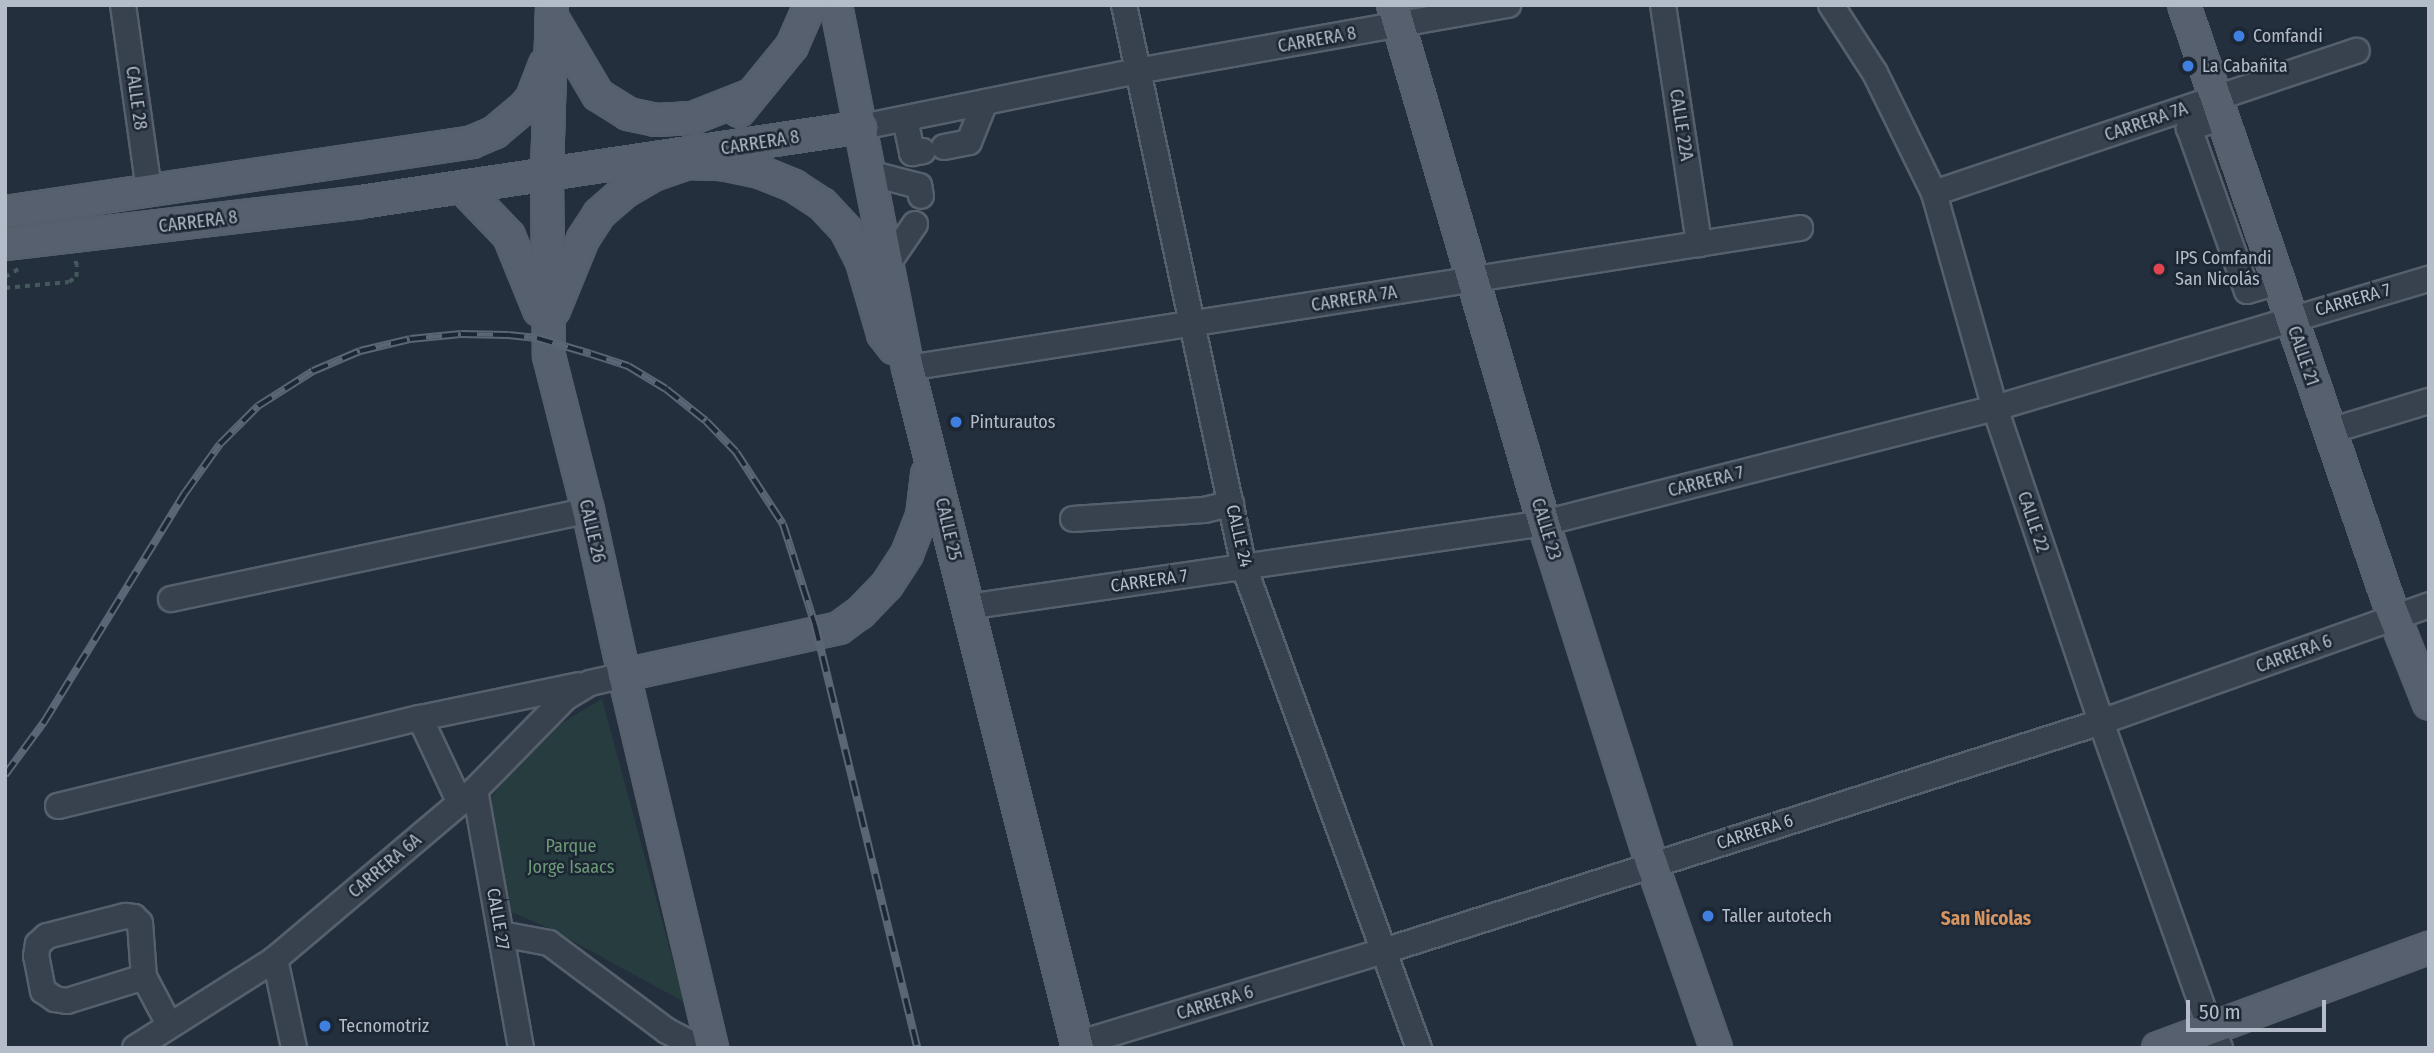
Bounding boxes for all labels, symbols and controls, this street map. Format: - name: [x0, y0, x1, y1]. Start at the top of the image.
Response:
- street label: CARRERA 8: [1276, 22, 1358, 58]
- place label: Comfandi: [2253, 25, 2323, 47]
- marker: Comfandi: [2231, 28, 2247, 44]
- place label: La Cabañita: [2202, 55, 2288, 77]
- marker: La Cabañita: [2180, 58, 2196, 74]
- street label: CALLE 28: [121, 65, 151, 131]
- street label: CALLE 22A: [1665, 87, 1697, 163]
- street label: CARRERA 7A: [2102, 98, 2190, 146]
- street label: CARRERA 8: [719, 126, 801, 160]
- street label: CARRERA 8: [157, 206, 239, 238]
- place label: IPS Comfandi San Nicolás: [2175, 248, 2272, 290]
- marker: IPS Comfandi San Nicolás: [2149, 259, 2169, 279]
- street label: CARRERA 7: [2313, 279, 2393, 321]
- street label: CARRERA 7A: [1310, 282, 1398, 316]
- street label: CALLE 21: [2283, 323, 2323, 389]
- place label: Pinturautos: [970, 411, 1055, 433]
- marker: Pinturautos: [948, 414, 964, 430]
- street label: CARRERA 7: [1666, 462, 1746, 502]
- street label: CALLE 22: [2013, 489, 2053, 555]
- street label: CALLE 25: [930, 496, 966, 562]
- street label: CALLE 23: [1526, 496, 1566, 562]
- street label: CALLE 26: [574, 497, 610, 565]
- street label: CALLE 24: [1221, 503, 1257, 569]
- street label: CARRERA 7: [1109, 565, 1189, 597]
- street label: CARRERA 6: [2253, 630, 2335, 678]
- street label: CARRERA 6: [1714, 810, 1796, 854]
- street label: CARRERA 6A: [344, 829, 426, 903]
- park label: Parque Jorge Isaacs: [528, 836, 614, 878]
- street label: CALLE 27: [482, 886, 514, 952]
- place label: Taller autotech: [1722, 905, 1832, 927]
- marker: Taller autotech: [1700, 908, 1716, 924]
- district label: San Nicolas: [1941, 908, 2031, 930]
- street label: CARRERA 6: [1174, 981, 1256, 1025]
- scale bar: [2189, 986, 2329, 1030]
- text: 50 m: [2199, 999, 2241, 1025]
- place label: Tecnomotriz: [339, 1015, 429, 1037]
- marker: Tecnomotriz: [317, 1018, 333, 1034]

